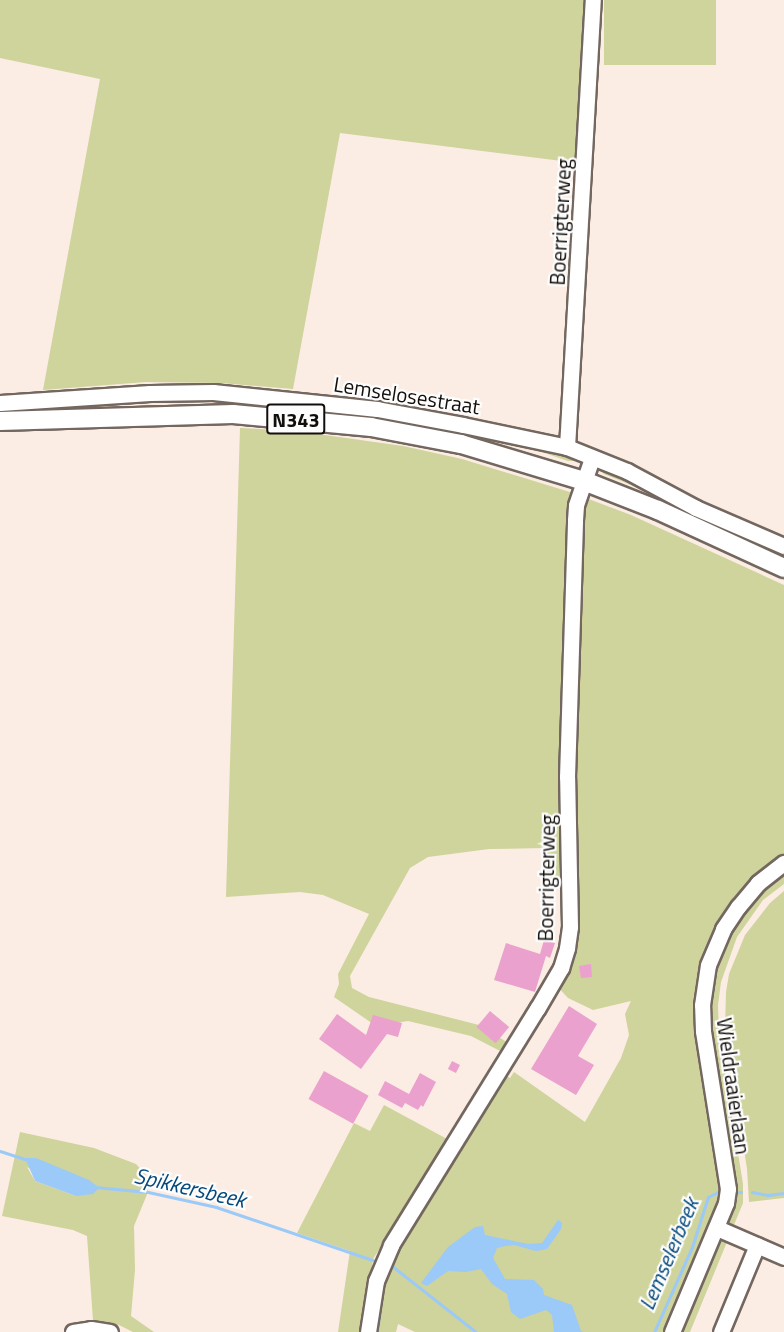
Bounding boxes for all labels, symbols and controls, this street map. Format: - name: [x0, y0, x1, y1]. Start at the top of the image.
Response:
- street label: Boerrigterweg: [544, 158, 576, 286]
- street label: Lemselosestraat: [332, 371, 482, 419]
- road number: N343: [266, 402, 326, 436]
- street label: Boerrigterweg: [532, 814, 560, 942]
- street label: Wieldraaierlaan: [712, 1016, 756, 1156]
- water label: Spikkersbeek: [132, 1162, 248, 1214]
- water label: Lemselerbeek: [634, 1194, 704, 1314]

